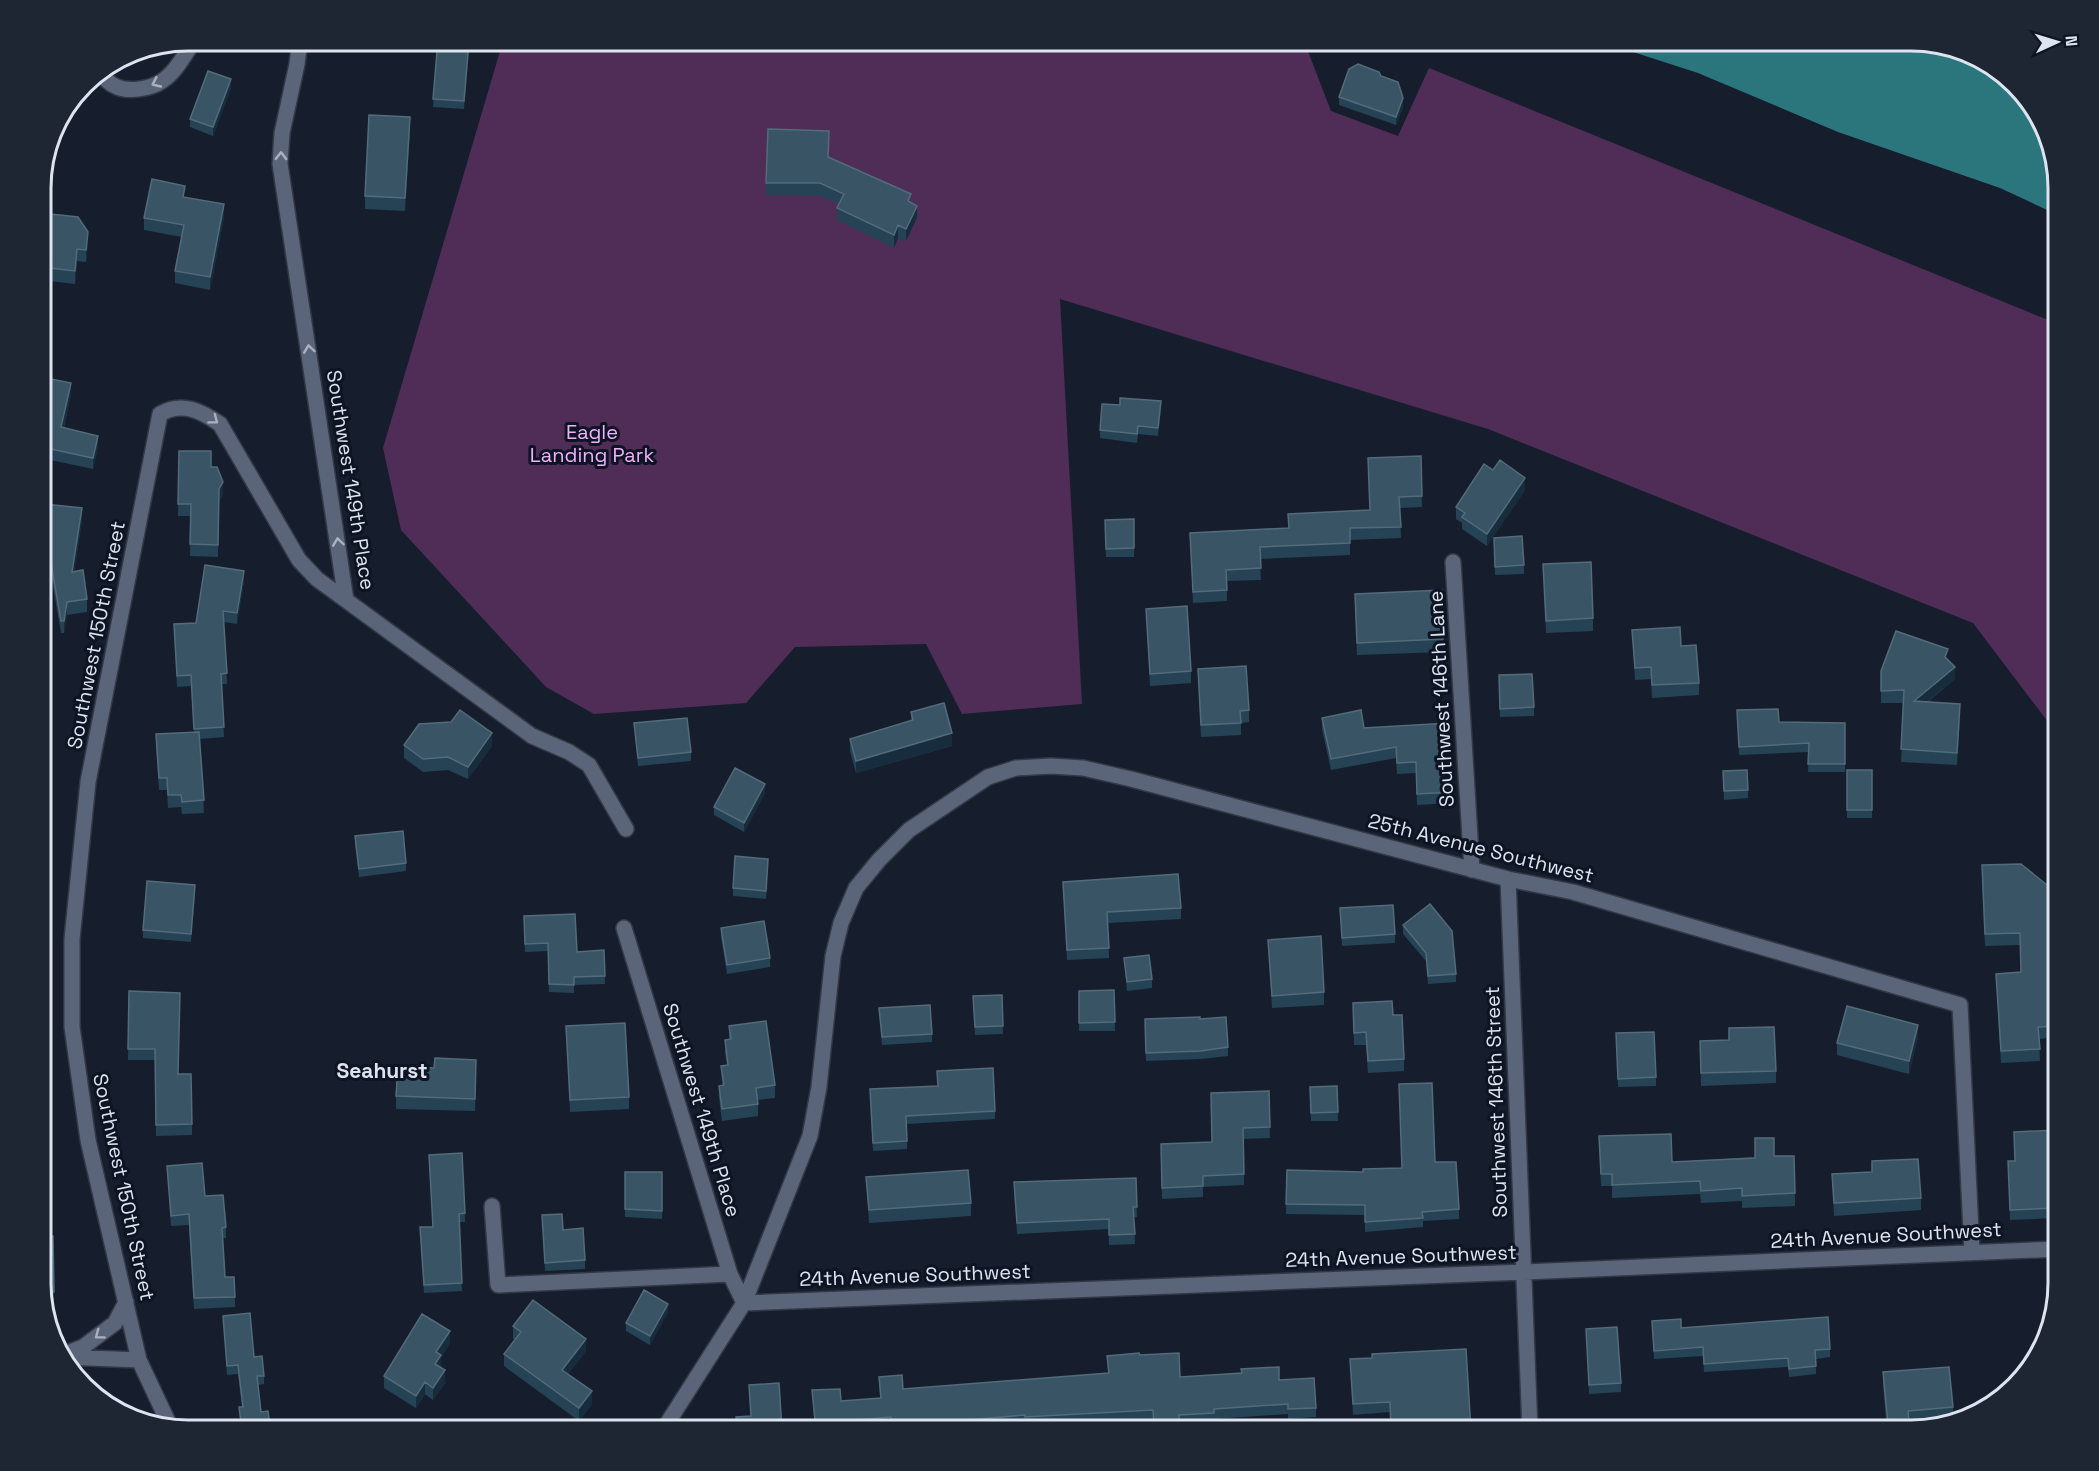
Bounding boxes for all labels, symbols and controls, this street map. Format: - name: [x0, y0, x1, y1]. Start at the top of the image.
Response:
- north arrow: [2027, 12, 2087, 72]
- text: N: [2061, 35, 2082, 47]
- one-way arrow: [151, 76, 162, 88]
- one-way arrow: [275, 152, 287, 161]
- one-way arrow: [304, 345, 316, 354]
- street label: Southwest 149th Place: [321, 368, 381, 592]
- one-way arrow: [207, 413, 218, 424]
- park label: Eagle Landing Park: [530, 419, 654, 468]
- street label: Southwest 150th Street: [61, 519, 131, 751]
- one-way arrow: [332, 537, 344, 547]
- street label: Southwest 146th Lane: [1422, 590, 1460, 808]
- street label: 25th Avenue Southwest: [1366, 807, 1596, 889]
- street label: Southwest 146th Street: [1479, 986, 1513, 1218]
- street label: Southwest 149th Place: [657, 1000, 747, 1220]
- district label: Seahurst: [336, 1057, 428, 1084]
- street label: Southwest 150th Street: [87, 1071, 161, 1303]
- street label: 24th Avenue Southwest: [1770, 1216, 2002, 1254]
- street label: 24th Avenue Southwest: [1285, 1239, 1517, 1273]
- street label: 24th Avenue Southwest: [799, 1258, 1031, 1292]
- one-way arrow: [94, 1328, 105, 1339]

